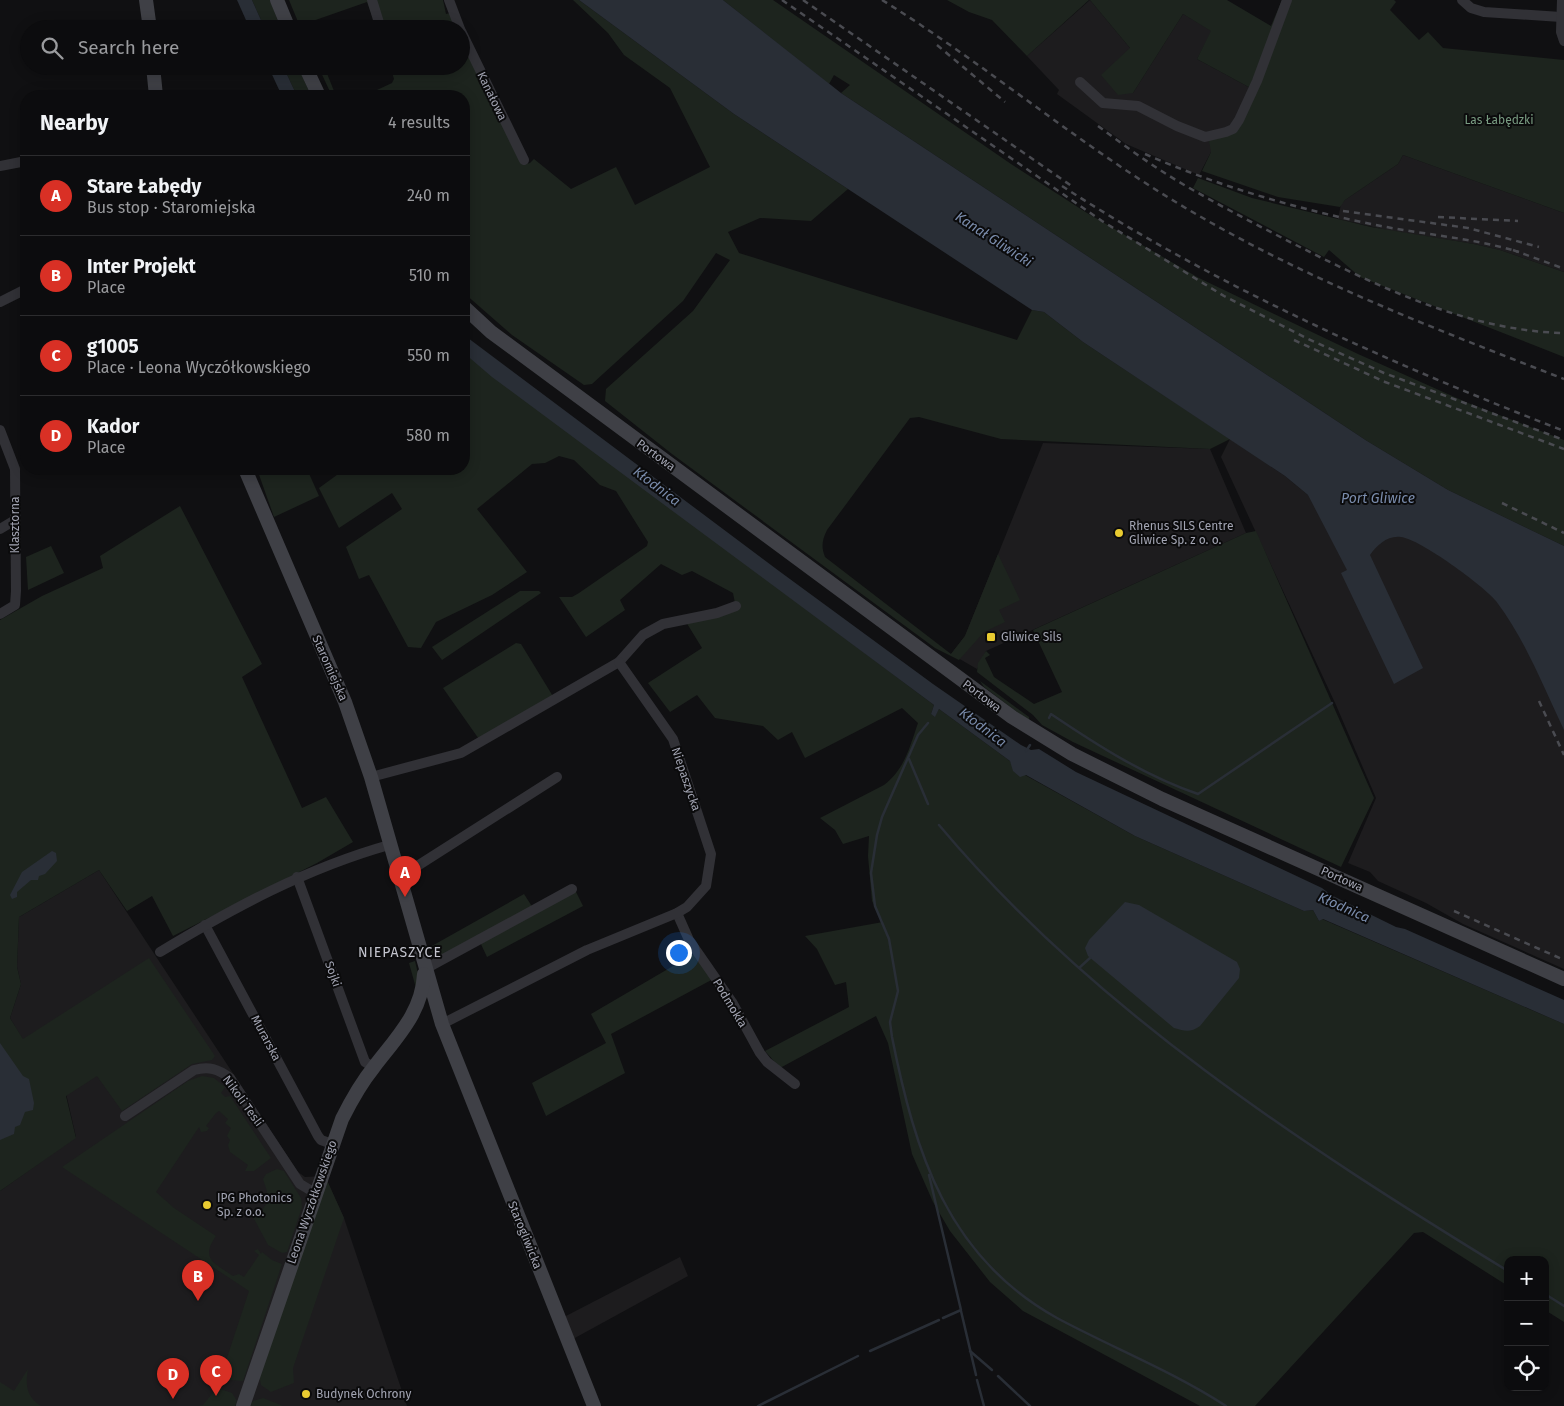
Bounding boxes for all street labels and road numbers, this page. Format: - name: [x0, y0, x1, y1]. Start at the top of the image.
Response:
- street label: Kanałowa: [474, 69, 510, 123]
- street label: Portowa: [634, 436, 678, 474]
- street label: Klasztorna: [8, 496, 22, 554]
- street label: Staromiejska: [309, 633, 351, 703]
- street label: Portowa: [960, 677, 1004, 715]
- street label: Niepaszycka: [669, 745, 703, 813]
- street label: Portowa: [1319, 864, 1365, 894]
- street label: Sojki: [322, 959, 344, 989]
- street label: Podmokła: [710, 976, 750, 1030]
- street label: Murarska: [248, 1013, 284, 1063]
- street label: Nikoli Tesli: [220, 1073, 266, 1129]
- street label: Leona Wyczółkowskiego: [284, 1138, 340, 1266]
- street label: Starogliwicka: [505, 1199, 545, 1271]

